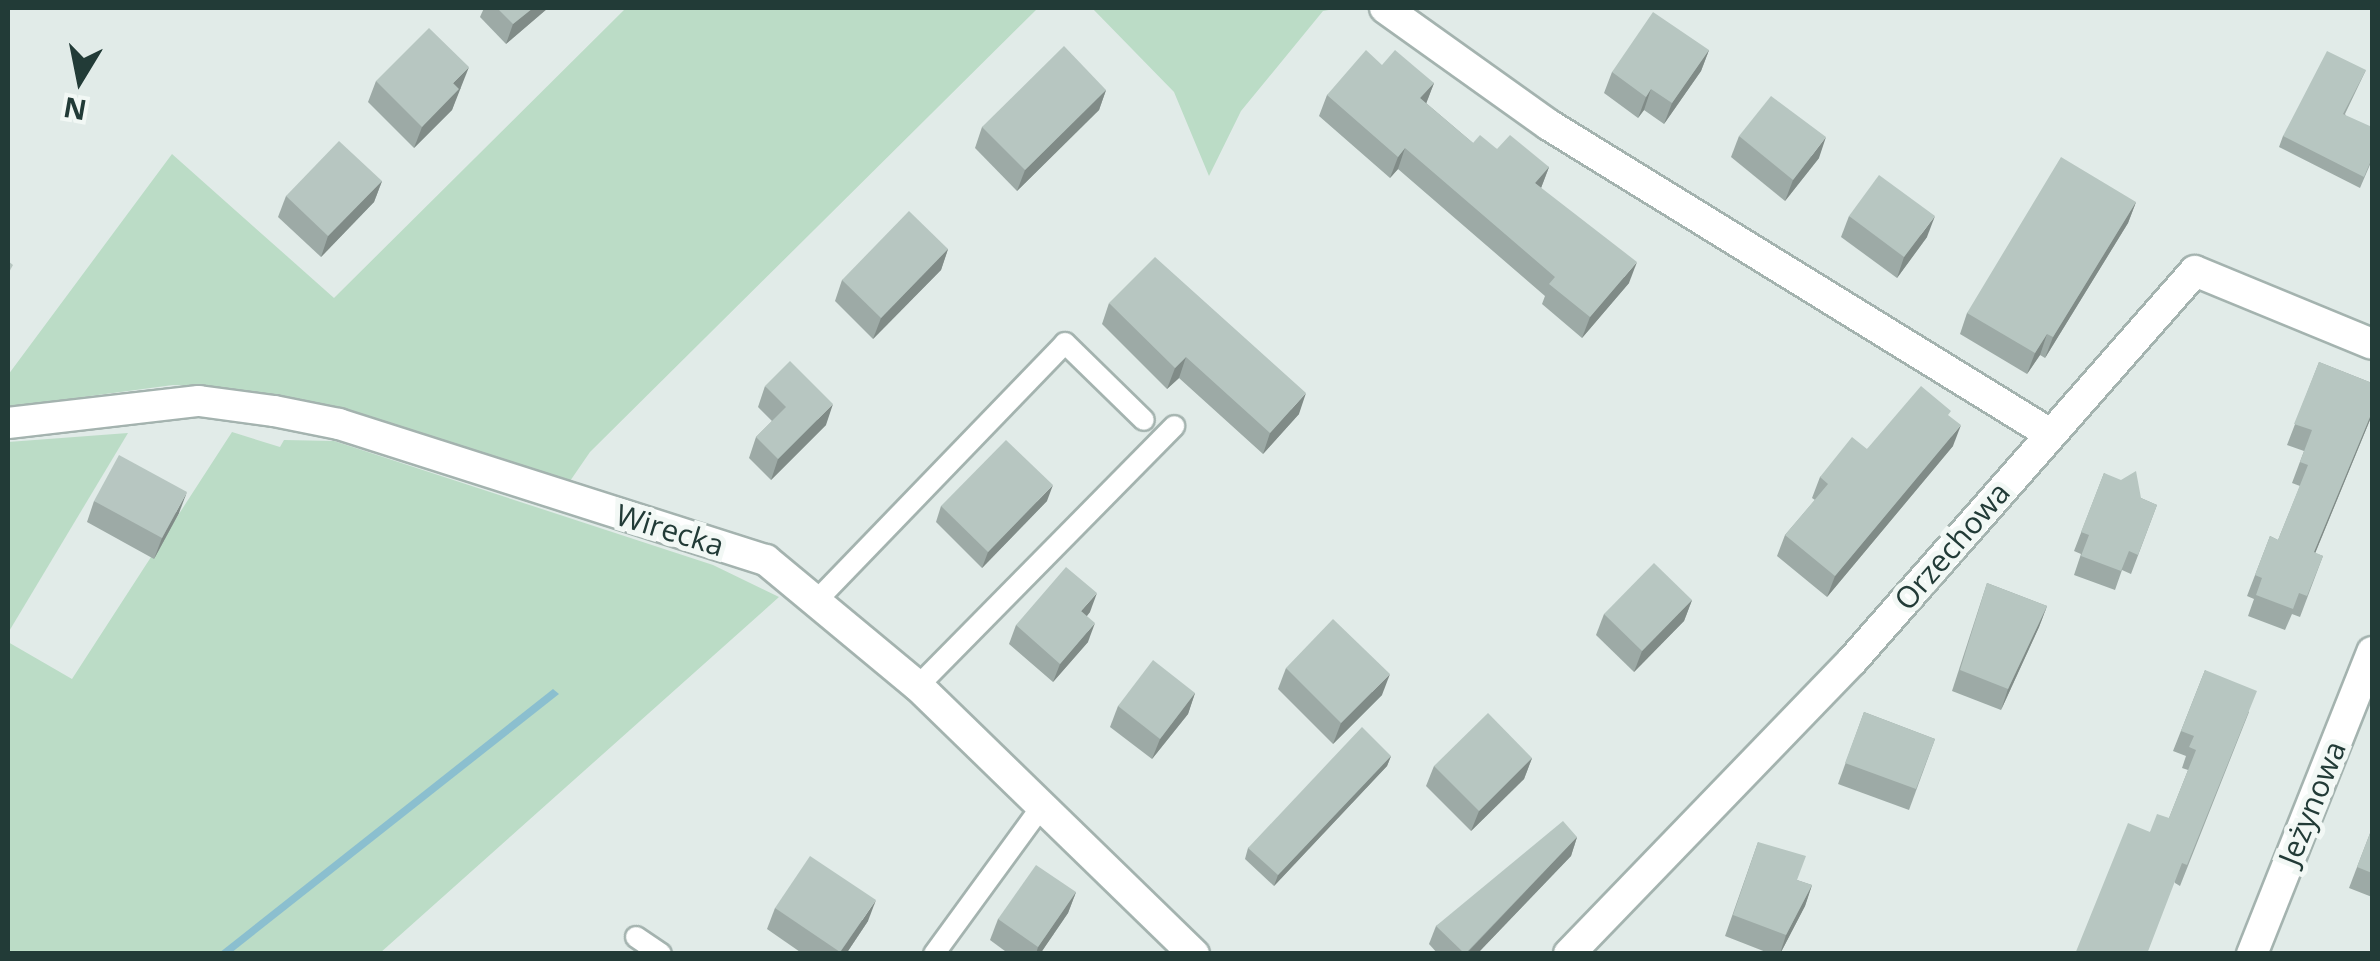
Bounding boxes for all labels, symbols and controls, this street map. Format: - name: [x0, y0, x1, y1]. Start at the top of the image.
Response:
- north arrow: [30, 30, 130, 130]
- text: N: [60, 89, 89, 130]
- street label: Orzechowa: [1887, 475, 2017, 617]
- street label: Wirecka: [612, 497, 728, 563]
- street label: Jeżynowa: [2271, 736, 2353, 870]

